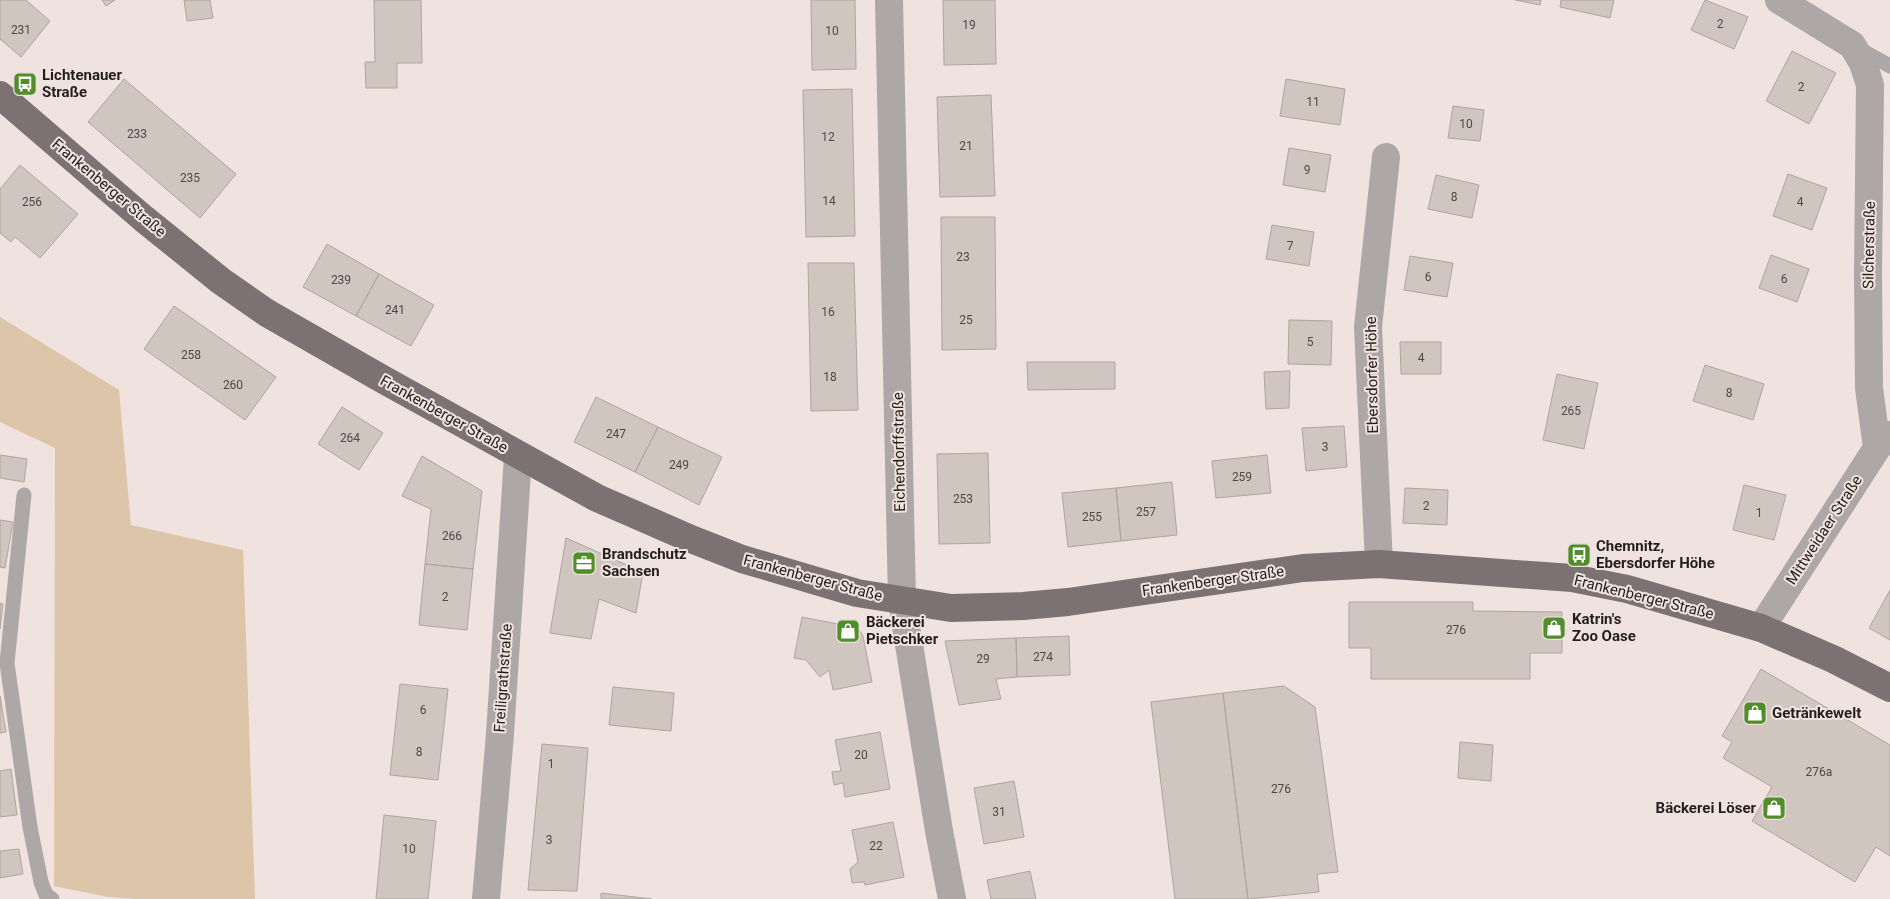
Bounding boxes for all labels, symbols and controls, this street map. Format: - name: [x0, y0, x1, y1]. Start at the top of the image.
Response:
- house number: 2: [1717, 17, 1724, 31]
- house number: 19: [962, 18, 976, 32]
- house number: 231: [11, 23, 31, 37]
- house number: 10: [825, 24, 839, 38]
- place label: Lichtenauer Straße: [42, 66, 122, 101]
- bus stop icon: Lichtenauer Straße: [12, 71, 38, 97]
- house number: 2: [1798, 80, 1805, 94]
- house number: 11: [1306, 95, 1320, 109]
- house number: 10: [1459, 117, 1473, 131]
- house number: 233: [127, 127, 147, 141]
- house number: 12: [821, 130, 835, 144]
- street label: Frankenberger Straße: [48, 135, 170, 241]
- house number: 21: [959, 139, 973, 153]
- house number: 9: [1304, 163, 1310, 177]
- house number: 235: [180, 171, 200, 185]
- house number: 8: [1451, 190, 1458, 204]
- house number: 14: [822, 194, 836, 208]
- house number: 256: [22, 195, 42, 209]
- house number: 4: [1797, 195, 1804, 209]
- street label: Silcherstraße: [1859, 201, 1879, 289]
- house number: 7: [1287, 239, 1294, 253]
- house number: 23: [956, 250, 970, 264]
- house number: 6: [1425, 270, 1432, 284]
- house number: 6: [1781, 272, 1788, 286]
- house number: 239: [331, 273, 351, 287]
- house number: 241: [385, 303, 405, 317]
- house number: 16: [821, 305, 835, 319]
- house number: 25: [959, 313, 973, 327]
- street label: Ebersdorfer Höhe: [1362, 316, 1382, 434]
- house number: 5: [1307, 335, 1314, 349]
- house number: 258: [181, 348, 201, 362]
- house number: 4: [1418, 351, 1425, 365]
- house number: 18: [823, 370, 837, 384]
- street label: Frankenberger Straße: [377, 371, 511, 457]
- house number: 260: [223, 378, 243, 392]
- house number: 8: [1726, 386, 1733, 400]
- street label: Eichendorffstraße: [889, 392, 909, 512]
- house number: 265: [1561, 404, 1581, 418]
- house number: 247: [606, 427, 626, 441]
- house number: 264: [340, 431, 360, 445]
- house number: 3: [1322, 440, 1328, 454]
- house number: 249: [669, 458, 689, 472]
- house number: 259: [1232, 470, 1252, 484]
- street label: Mittweidaer Straße: [1782, 472, 1866, 588]
- house number: 253: [953, 492, 973, 506]
- house number: 2: [1423, 499, 1430, 513]
- house number: 257: [1136, 505, 1156, 519]
- house number: 1: [1756, 506, 1762, 520]
- house number: 255: [1082, 510, 1102, 524]
- house number: 266: [442, 529, 462, 543]
- place label: Chemnitz, Ebersdorfer Höhe: [1596, 537, 1715, 572]
- bus stop icon: Chemnitz, Ebersdorfer Höhe: [1566, 542, 1592, 568]
- place label: Brandschutz Sachsen: [602, 545, 687, 580]
- office icon: Brandschutz Sachsen: [571, 550, 597, 576]
- street label: Frankenberger Straße: [742, 551, 885, 605]
- street label: Frankenberger Straße: [1141, 562, 1285, 600]
- street label: Frankenberger Straße: [1572, 571, 1716, 623]
- house number: 2: [442, 590, 449, 604]
- place label: Katrin's Zoo Oase: [1572, 610, 1636, 645]
- place label: Bäckerei Pietschker: [866, 613, 939, 648]
- shop icon: Katrin's Zoo Oase: [1541, 615, 1567, 641]
- shop icon: Bäckerei Pietschker: [835, 618, 861, 644]
- street label: Freiligrathstraße: [490, 623, 516, 733]
- house number: 276: [1446, 623, 1466, 637]
- house number: 274: [1033, 650, 1053, 664]
- house number: 29: [976, 652, 990, 666]
- shop icon: Getränkewelt: [1742, 700, 1768, 726]
- house number: 6: [420, 703, 427, 717]
- place label: Getränkewelt: [1772, 704, 1861, 722]
- house number: 8: [416, 745, 423, 759]
- house number: 20: [854, 748, 868, 762]
- house number: 1: [548, 757, 554, 771]
- house number: 276a: [1806, 765, 1832, 779]
- house number: 276: [1271, 782, 1291, 796]
- shop icon: Bäckerei Löser: [1761, 795, 1787, 821]
- place label: Bäckerei Löser: [1656, 799, 1757, 817]
- house number: 31: [992, 805, 1006, 819]
- house number: 3: [546, 833, 552, 847]
- house number: 22: [869, 839, 883, 853]
- house number: 10: [402, 842, 416, 856]

